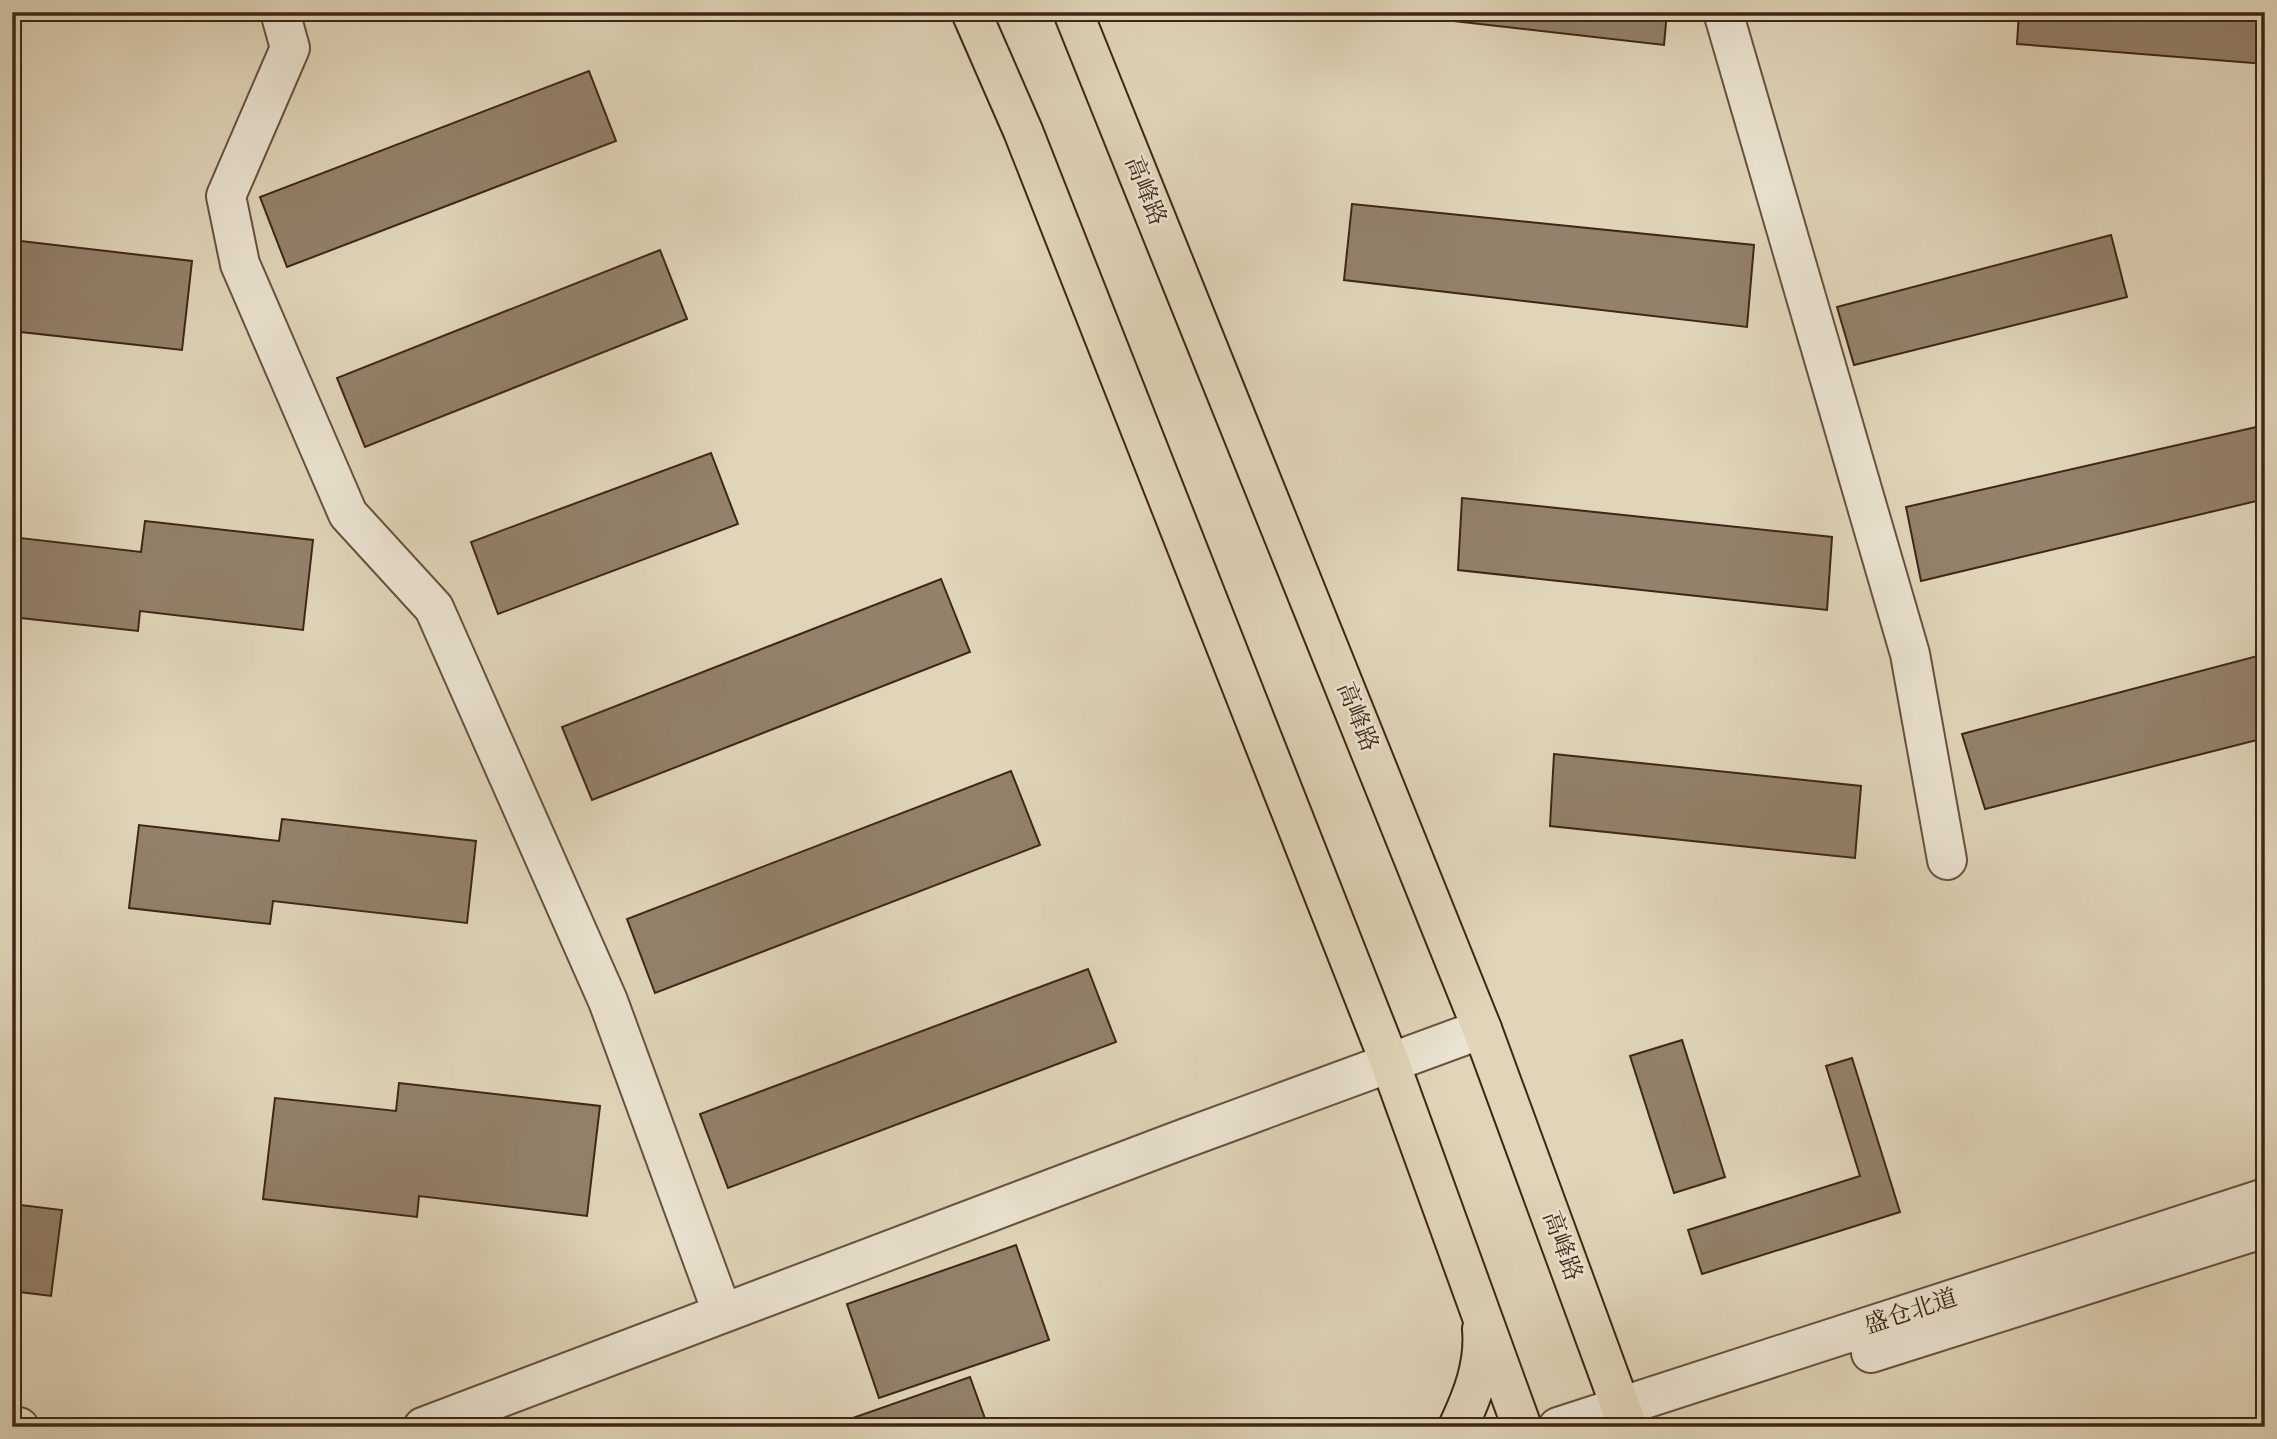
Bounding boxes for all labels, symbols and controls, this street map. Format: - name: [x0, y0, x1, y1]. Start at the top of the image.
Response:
- street label: 高峰路: [1118, 152, 1172, 230]
- street label: 高峰路: [1330, 678, 1384, 756]
- street label: 高峰路: [1536, 1207, 1588, 1285]
- street label: 盛仓北道: [1861, 1283, 1961, 1341]

